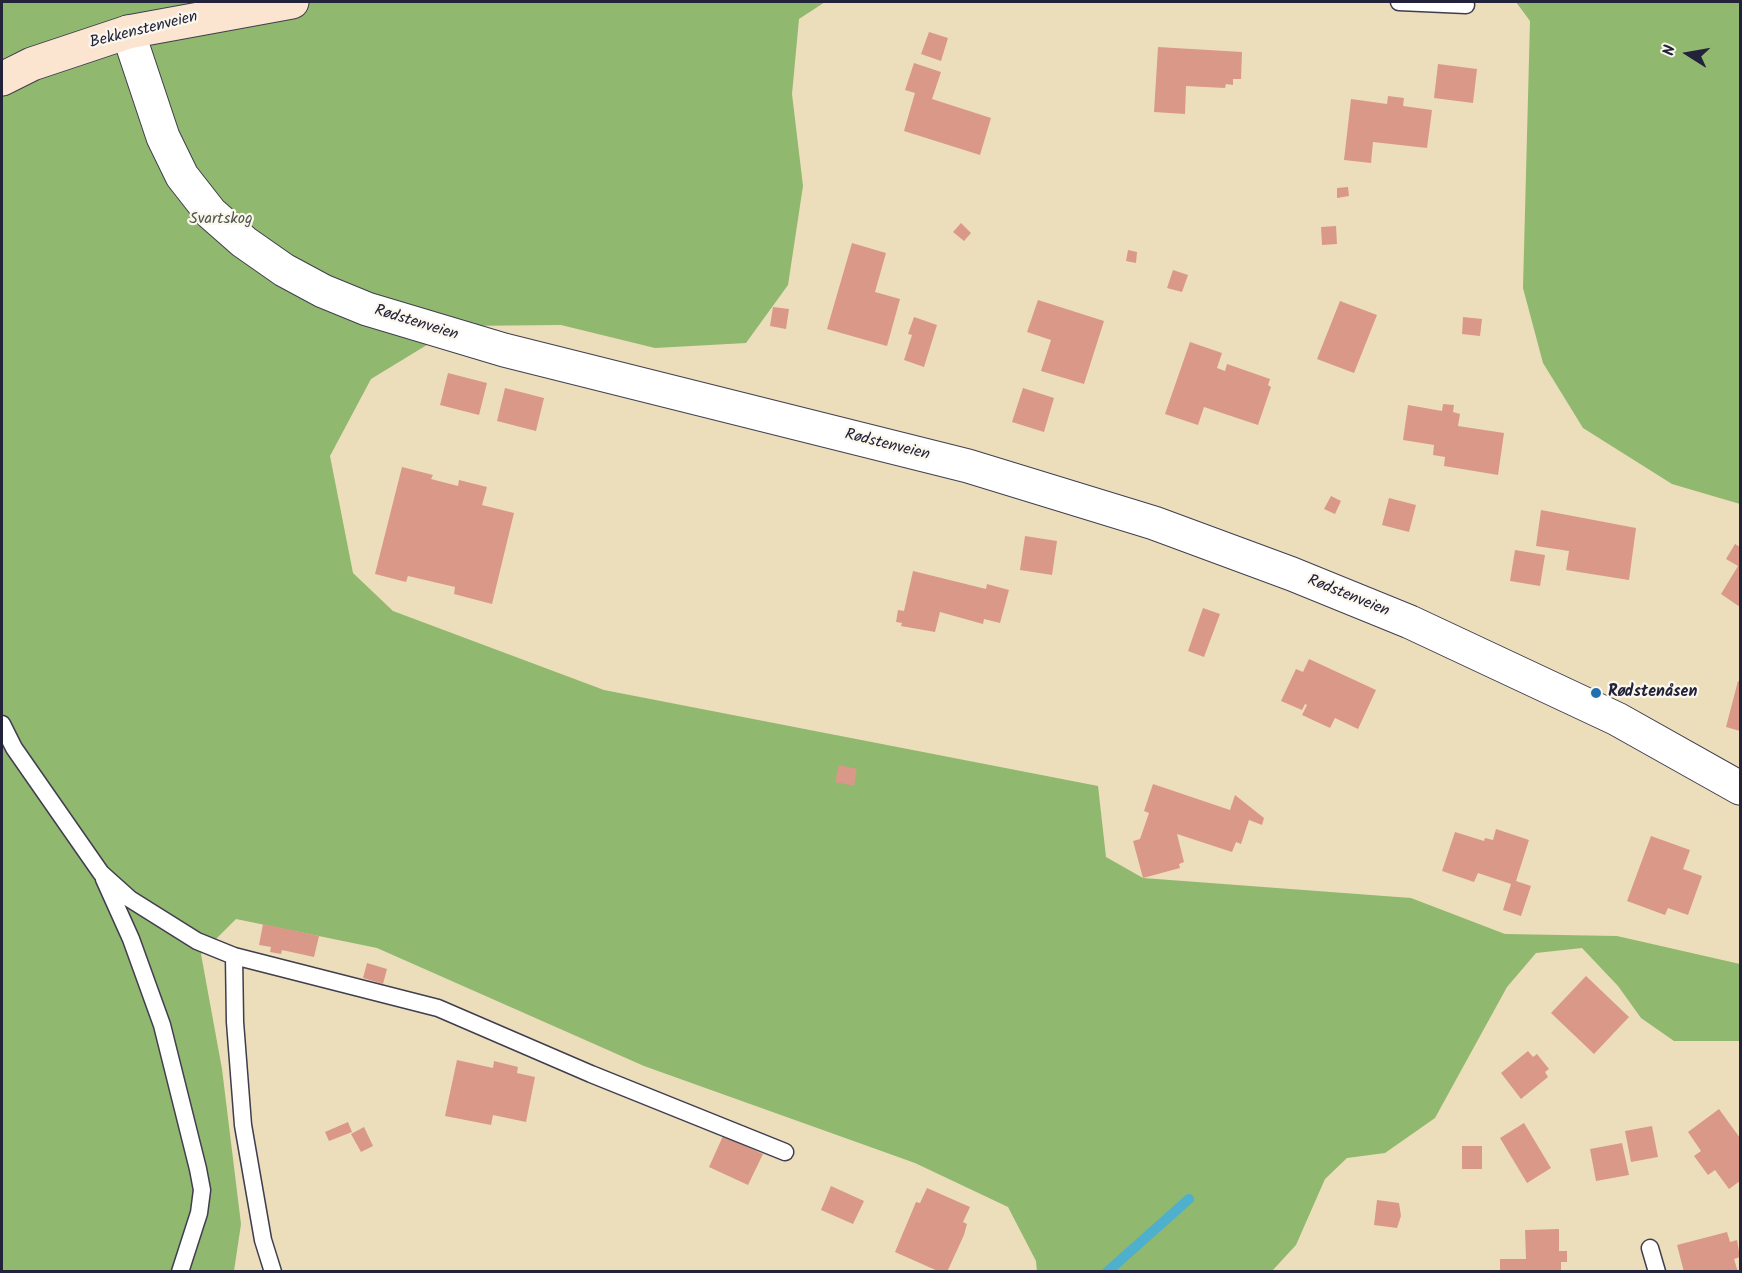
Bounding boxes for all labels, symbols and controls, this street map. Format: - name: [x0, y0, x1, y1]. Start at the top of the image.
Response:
- street label: Bekkenstenveien: [88, 8, 200, 54]
- north arrow: [1658, 24, 1718, 84]
- text: N: [1657, 43, 1683, 58]
- park label: Svartskog: [189, 210, 253, 230]
- street label: Rødstenveien: [372, 302, 460, 346]
- street label: Rødstenveien: [843, 426, 931, 466]
- street label: Rødstenveien: [1304, 572, 1392, 622]
- place label: Rødstenåsen: [1608, 683, 1697, 703]
- marker: Rødstenåsen: [1589, 686, 1603, 700]

